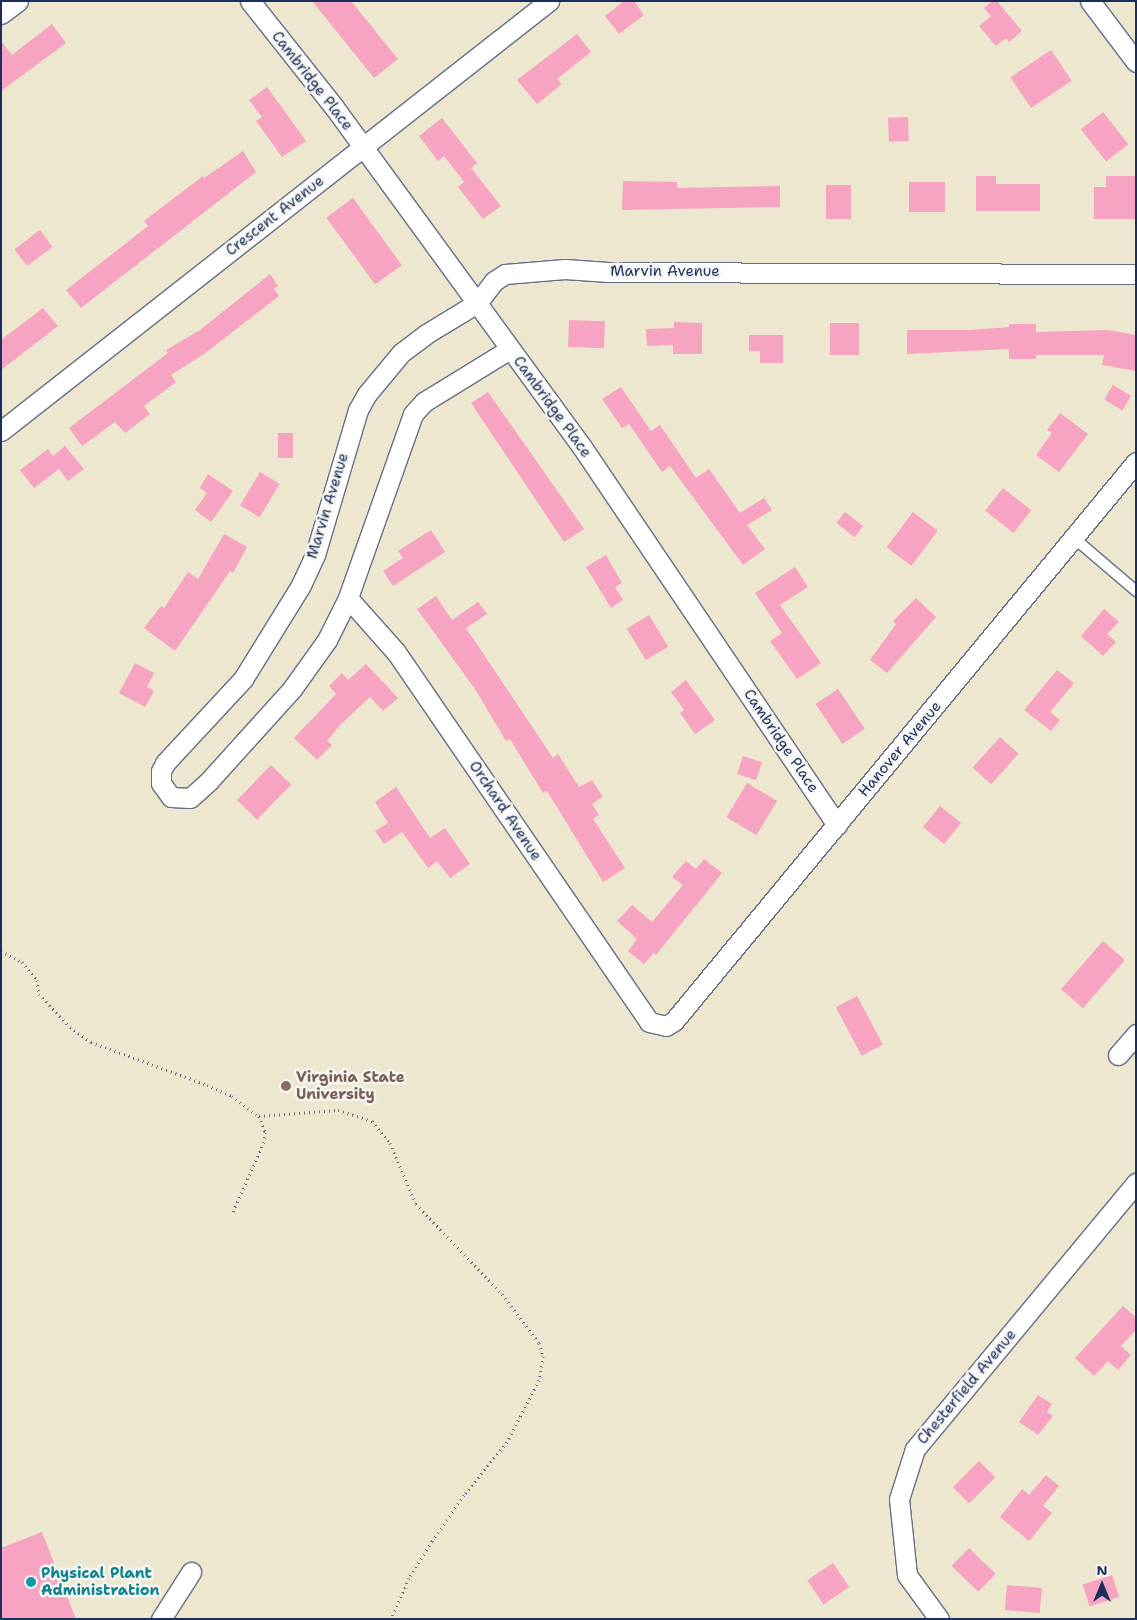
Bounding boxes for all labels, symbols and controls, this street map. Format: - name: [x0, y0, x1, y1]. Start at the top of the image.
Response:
- street label: Cambridge Place: [268, 28, 356, 134]
- street label: Crescent Avenue: [222, 172, 328, 260]
- street label: Marvin Avenue: [610, 263, 720, 281]
- street label: Cambridge Place: [509, 353, 595, 461]
- street label: Marvin Avenue: [303, 451, 353, 561]
- street label: Cambridge Place: [740, 686, 822, 796]
- street label: Hanover Avenue: [855, 698, 945, 800]
- street label: Orchard Avenue: [465, 758, 545, 864]
- place label: Virginia State University: [296, 1068, 405, 1103]
- marker: Virginia State University: [280, 1080, 292, 1092]
- street label: Chesterfield Avenue: [914, 1326, 1020, 1448]
- north arrow: [1077, 1560, 1127, 1610]
- text: N: [1096, 1561, 1108, 1579]
- place label: Physical Plant Administration: [41, 1564, 159, 1599]
- marker: Physical Plant Administration: [25, 1576, 37, 1588]

